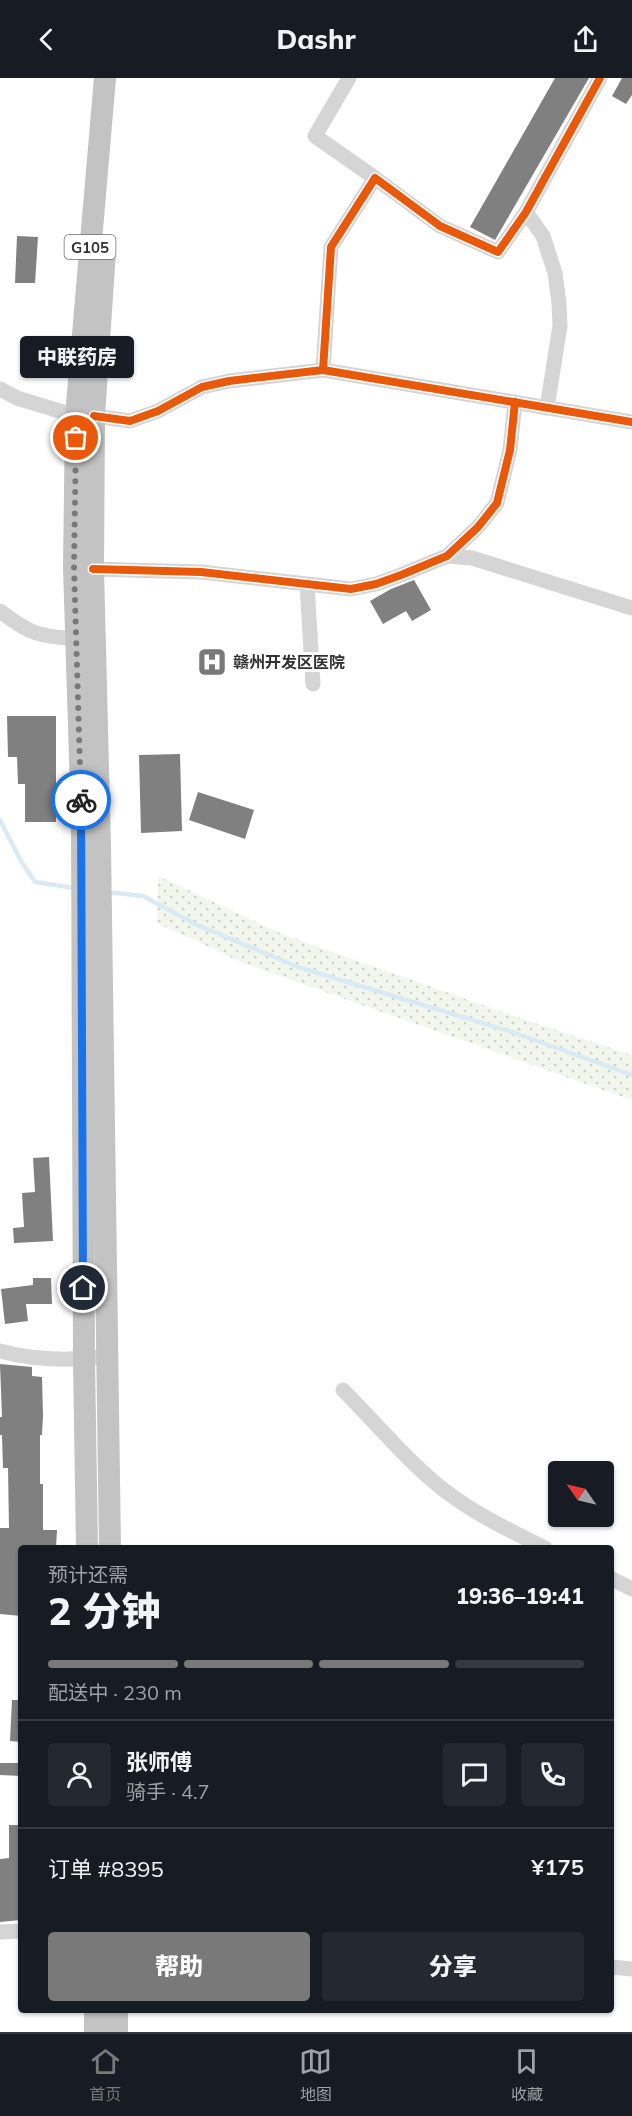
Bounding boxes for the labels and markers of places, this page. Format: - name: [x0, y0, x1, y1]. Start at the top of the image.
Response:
- callout: 中联药房: [19, 336, 133, 378]
- pin: [50, 412, 101, 463]
- hospital icon: 赣州开发区医院: [196, 646, 228, 678]
- place label: 赣州开发区医院: [233, 652, 345, 672]
- pin: [57, 1262, 108, 1313]

